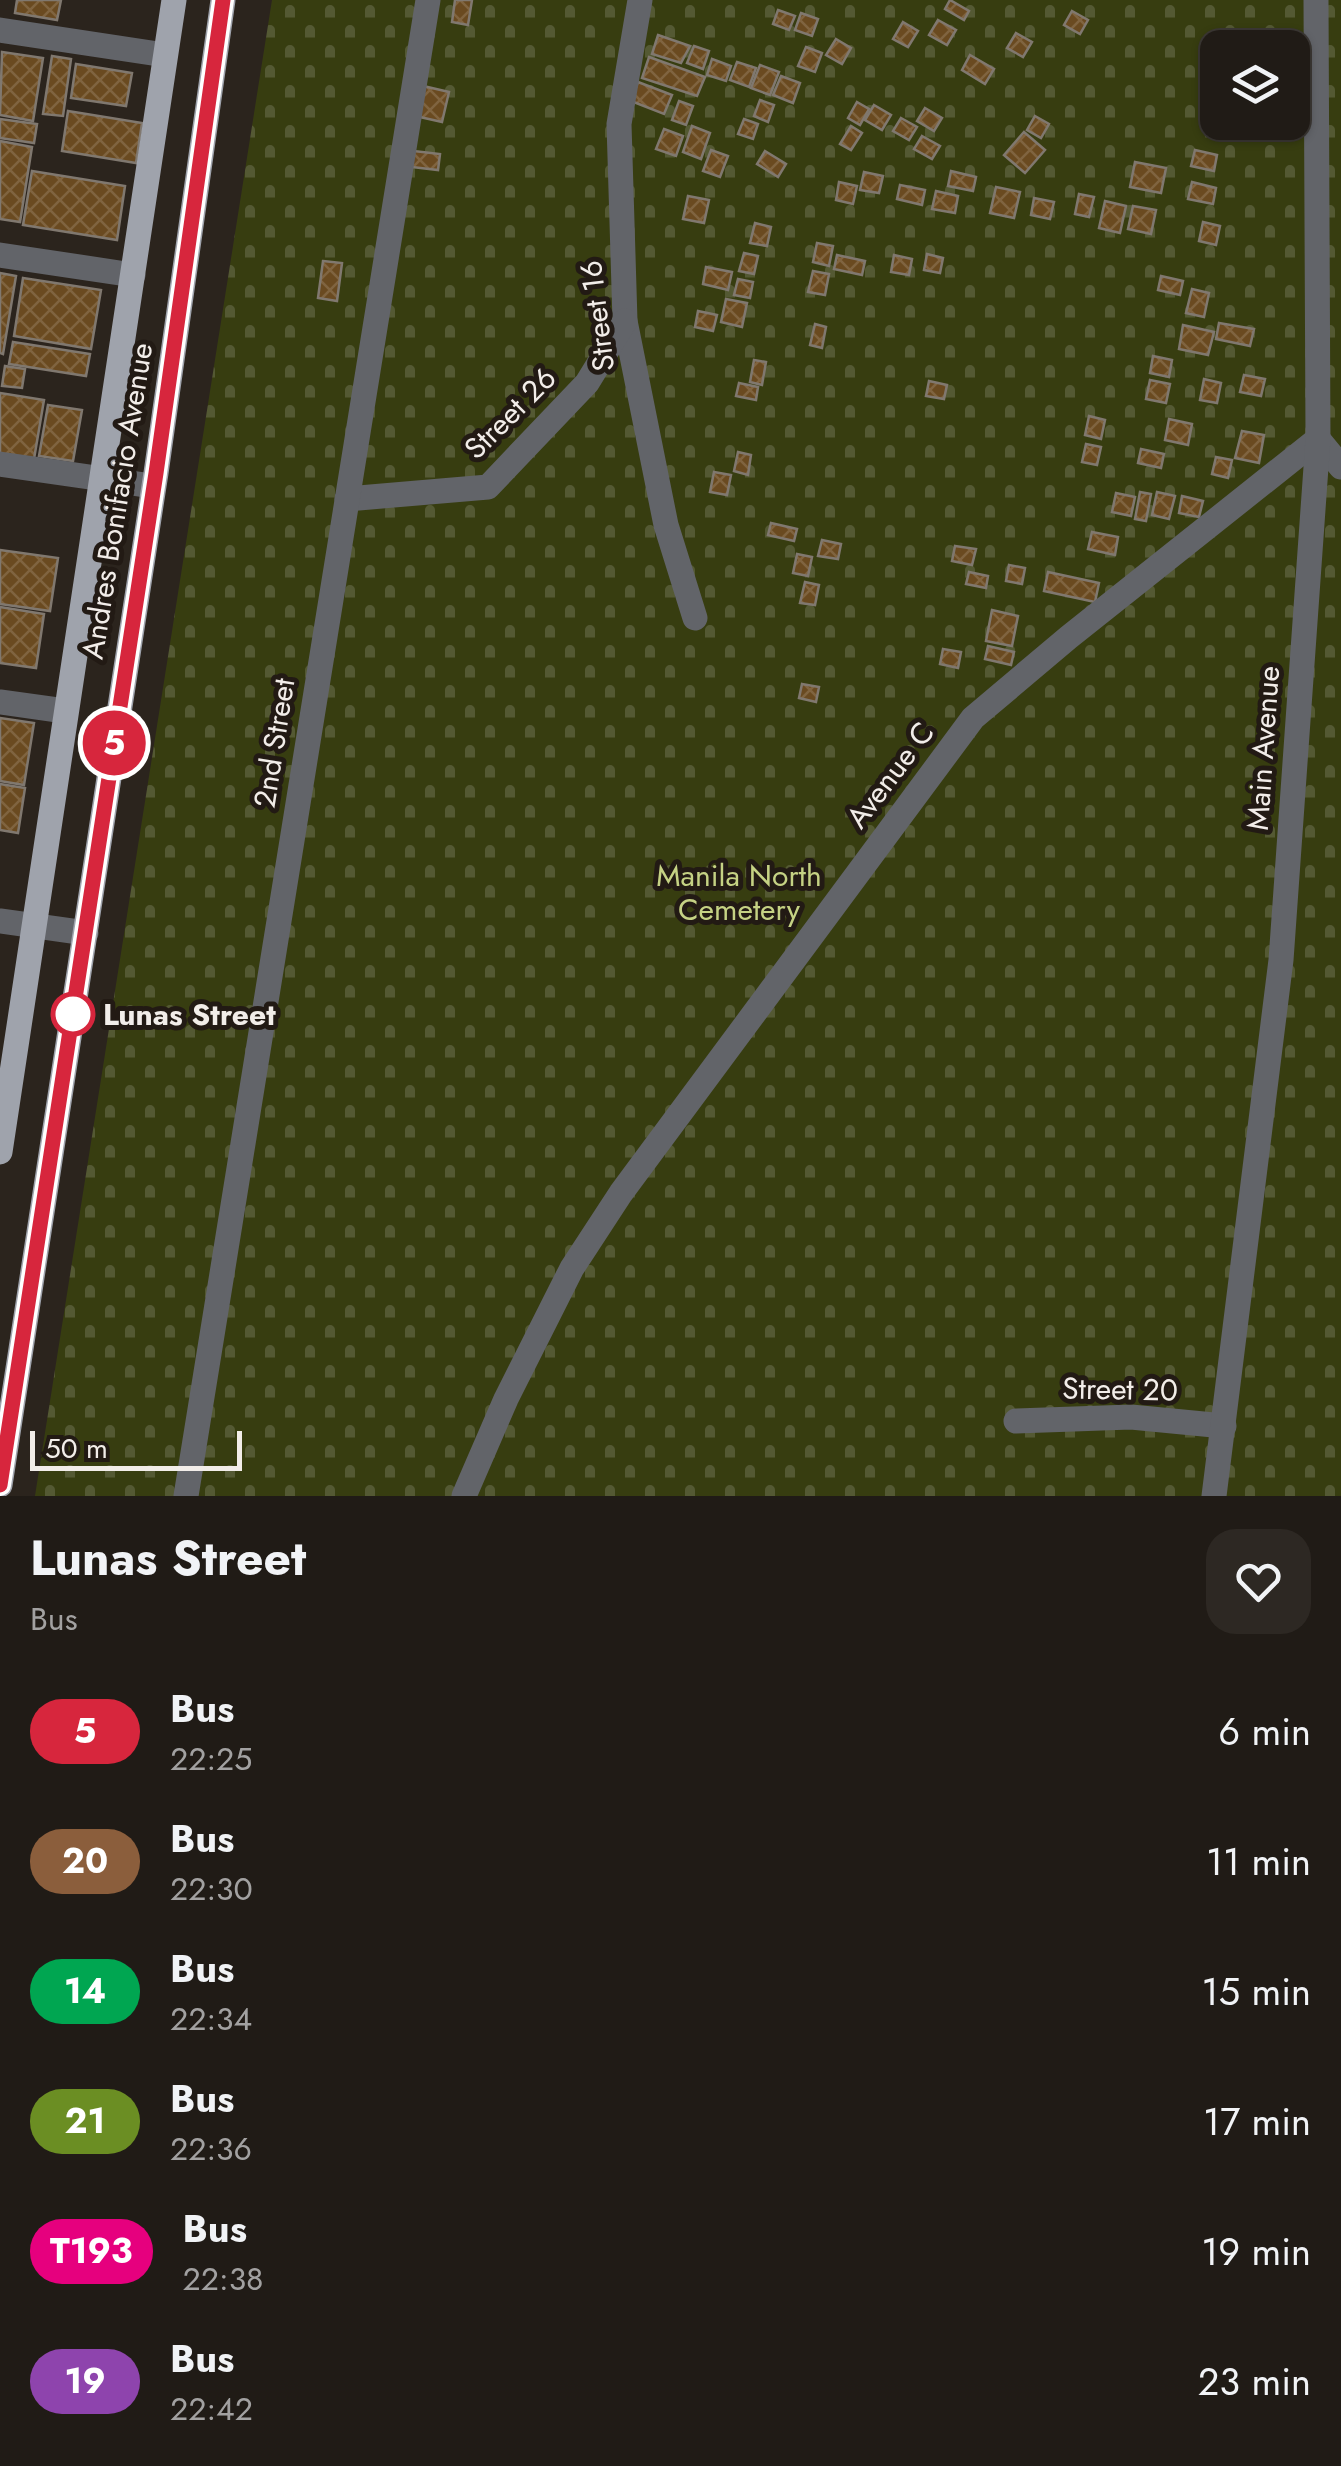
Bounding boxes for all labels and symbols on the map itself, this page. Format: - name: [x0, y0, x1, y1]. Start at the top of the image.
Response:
- street label: Street 16: [569, 258, 625, 374]
- street label: Andres Bonifacio Avenue: [71, 340, 163, 662]
- street label: Street 26: [454, 357, 566, 469]
- street label: Main Avenue: [1236, 664, 1290, 832]
- street label: 2nd Street: [243, 674, 306, 811]
- line badge: 5: [82, 710, 146, 776]
- street label: Avenue C: [836, 713, 944, 837]
- park label: Manila North Cemetery: [656, 854, 822, 931]
- marker: Lunas Street: [52, 993, 94, 1035]
- place label: Lunas Street: [103, 993, 276, 1036]
- street label: Street 20: [1062, 1366, 1178, 1412]
- scale bar: [30, 1426, 242, 1470]

